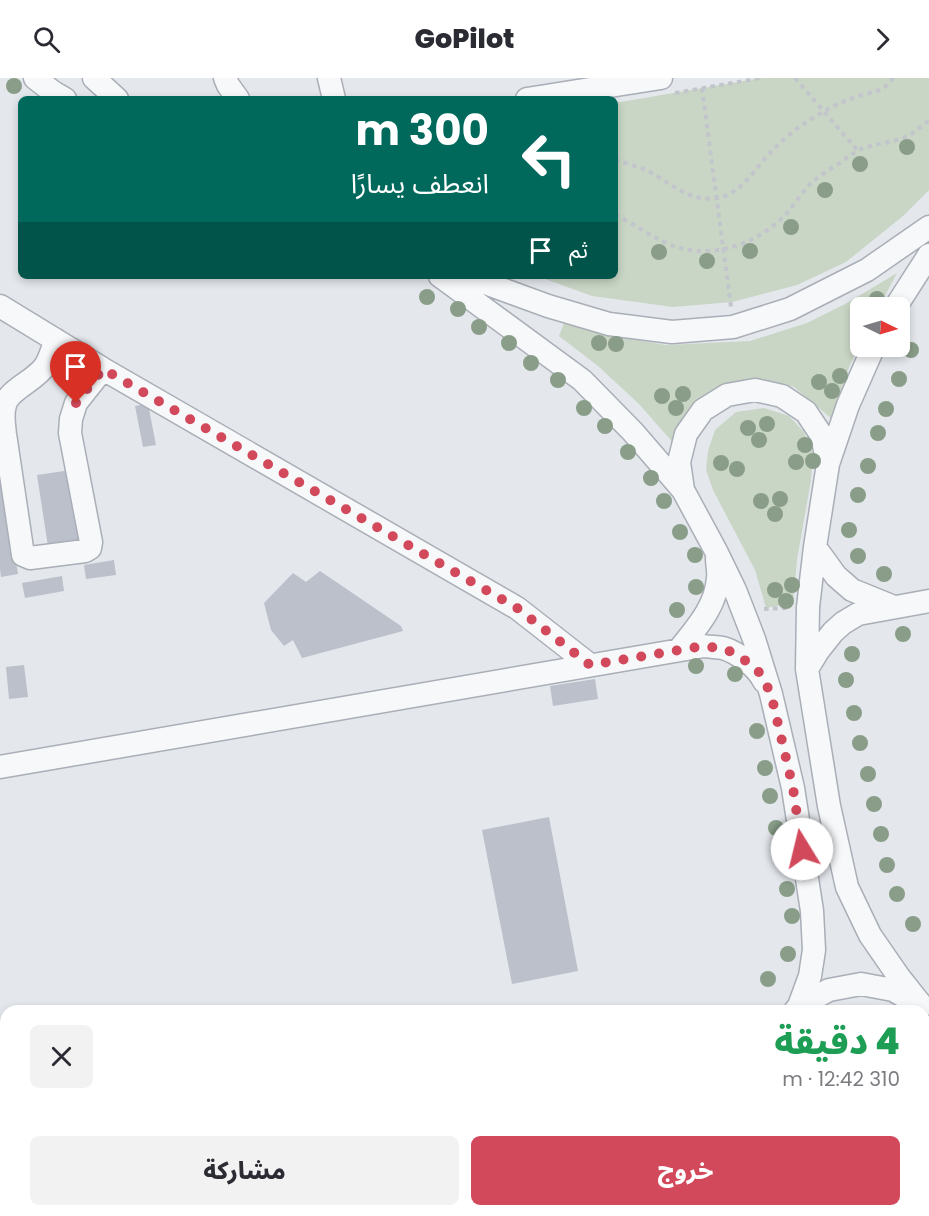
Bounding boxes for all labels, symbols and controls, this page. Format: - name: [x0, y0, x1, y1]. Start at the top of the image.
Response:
- text: GoPilot: [415, 20, 514, 57]
- icon: search: [30, 23, 63, 56]
- icon: forward: [866, 23, 899, 56]
- text: 300 m: [355, 101, 489, 160]
- icon: left: [510, 120, 588, 198]
- text: انعطف يسارًا: [351, 165, 489, 202]
- icon: arrive: [524, 234, 557, 267]
- text: ثم: [569, 235, 588, 266]
- north arrow: [850, 297, 910, 357]
- map controls: [850, 297, 910, 357]
- pin: [50, 341, 101, 403]
- icon: arrive: [59, 350, 92, 383]
- position arrow: [770, 817, 834, 881]
- text: 4 دقيقة: [774, 1016, 900, 1067]
- button: close: [30, 1025, 93, 1088]
- text: 310 m · 12:42: [782, 1065, 900, 1093]
- button: مشاركة: [30, 1136, 459, 1205]
- button: خروج: [471, 1136, 900, 1205]

